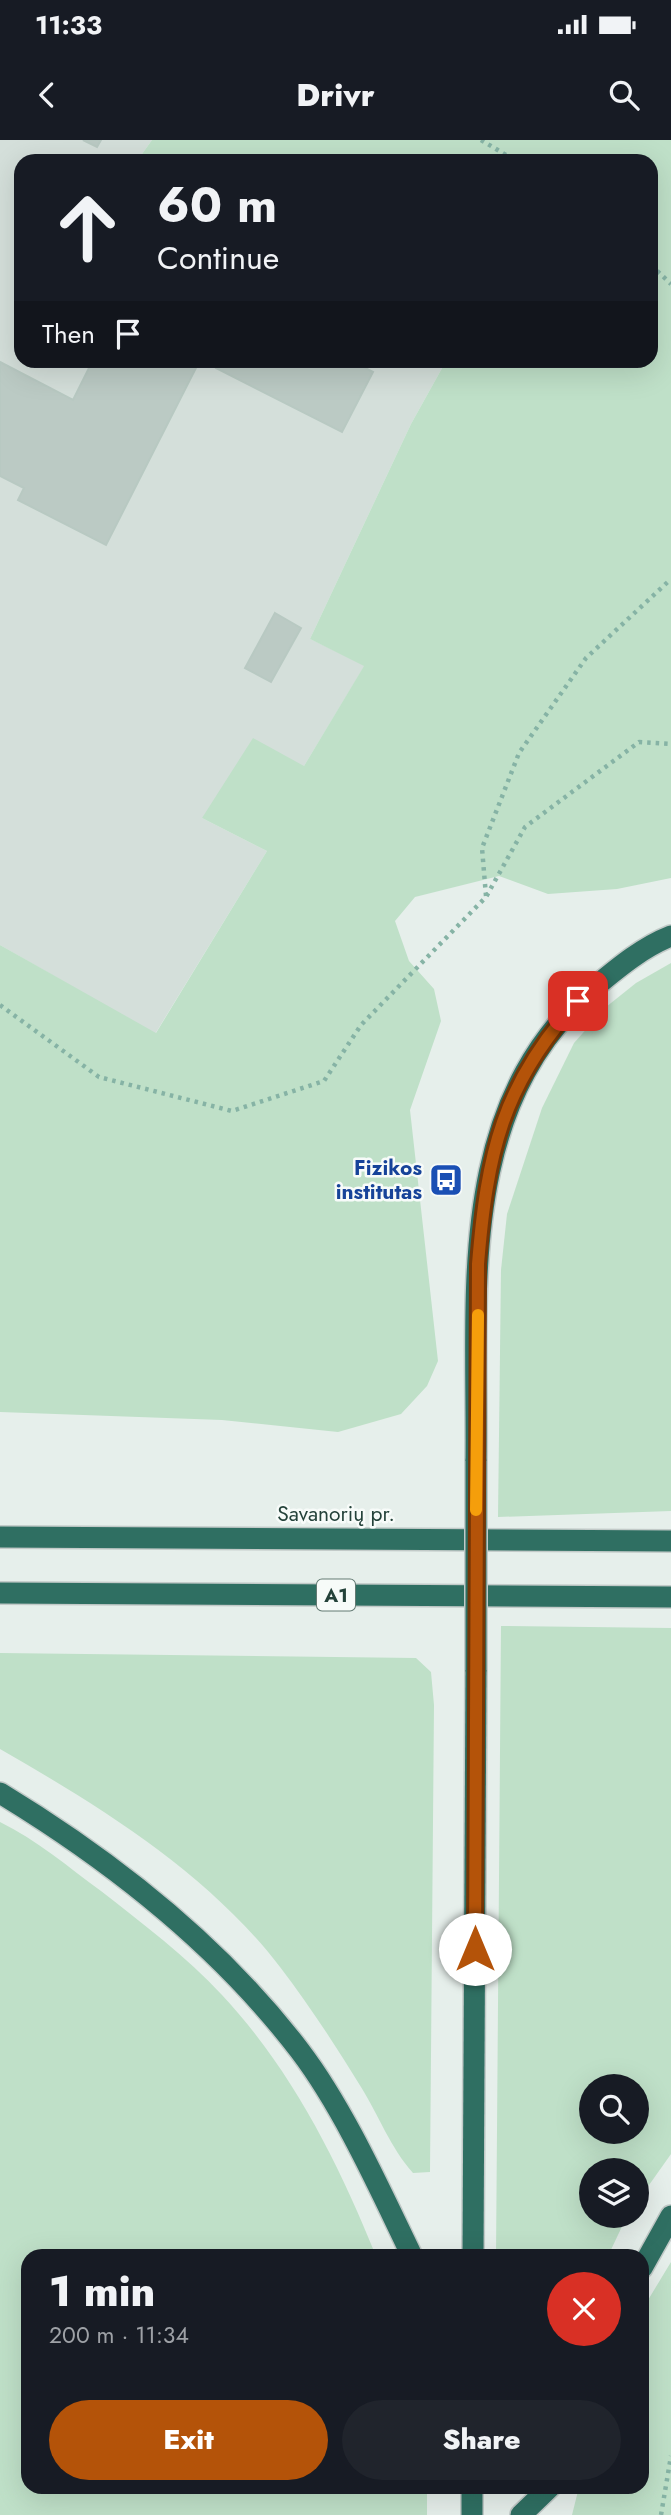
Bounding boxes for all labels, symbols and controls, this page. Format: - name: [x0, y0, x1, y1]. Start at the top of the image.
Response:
- text: 11:33: [35, 6, 102, 44]
- text: Drivr: [296, 72, 375, 118]
- icon: back: [28, 76, 66, 114]
- icon: search: [605, 76, 643, 114]
- text: 60 m: [157, 170, 277, 240]
- icon: ahead: [42, 182, 133, 273]
- text: Continue: [157, 235, 279, 281]
- text: Then: [42, 315, 95, 353]
- icon: arrive: [109, 315, 147, 353]
- pin: [548, 971, 608, 1031]
- icon: arrive: [559, 982, 597, 1020]
- place label: Fizikos institutas: [336, 1153, 422, 1207]
- bus stop icon: Fizikos institutas: [427, 1161, 465, 1199]
- street label: Savanorių pr.: [277, 1499, 395, 1529]
- road number: A1: [317, 1580, 355, 1610]
- position arrow: [438, 1912, 512, 1986]
- map controls: [579, 2074, 649, 2228]
- button: search: [579, 2074, 649, 2144]
- button: layers: [579, 2158, 649, 2228]
- text: 1 min: [49, 2261, 155, 2322]
- button: close: [547, 2272, 621, 2346]
- text: 200 m · 11:34: [49, 2318, 189, 2352]
- button: Exit: [49, 2400, 328, 2480]
- button: Share: [342, 2400, 621, 2480]

